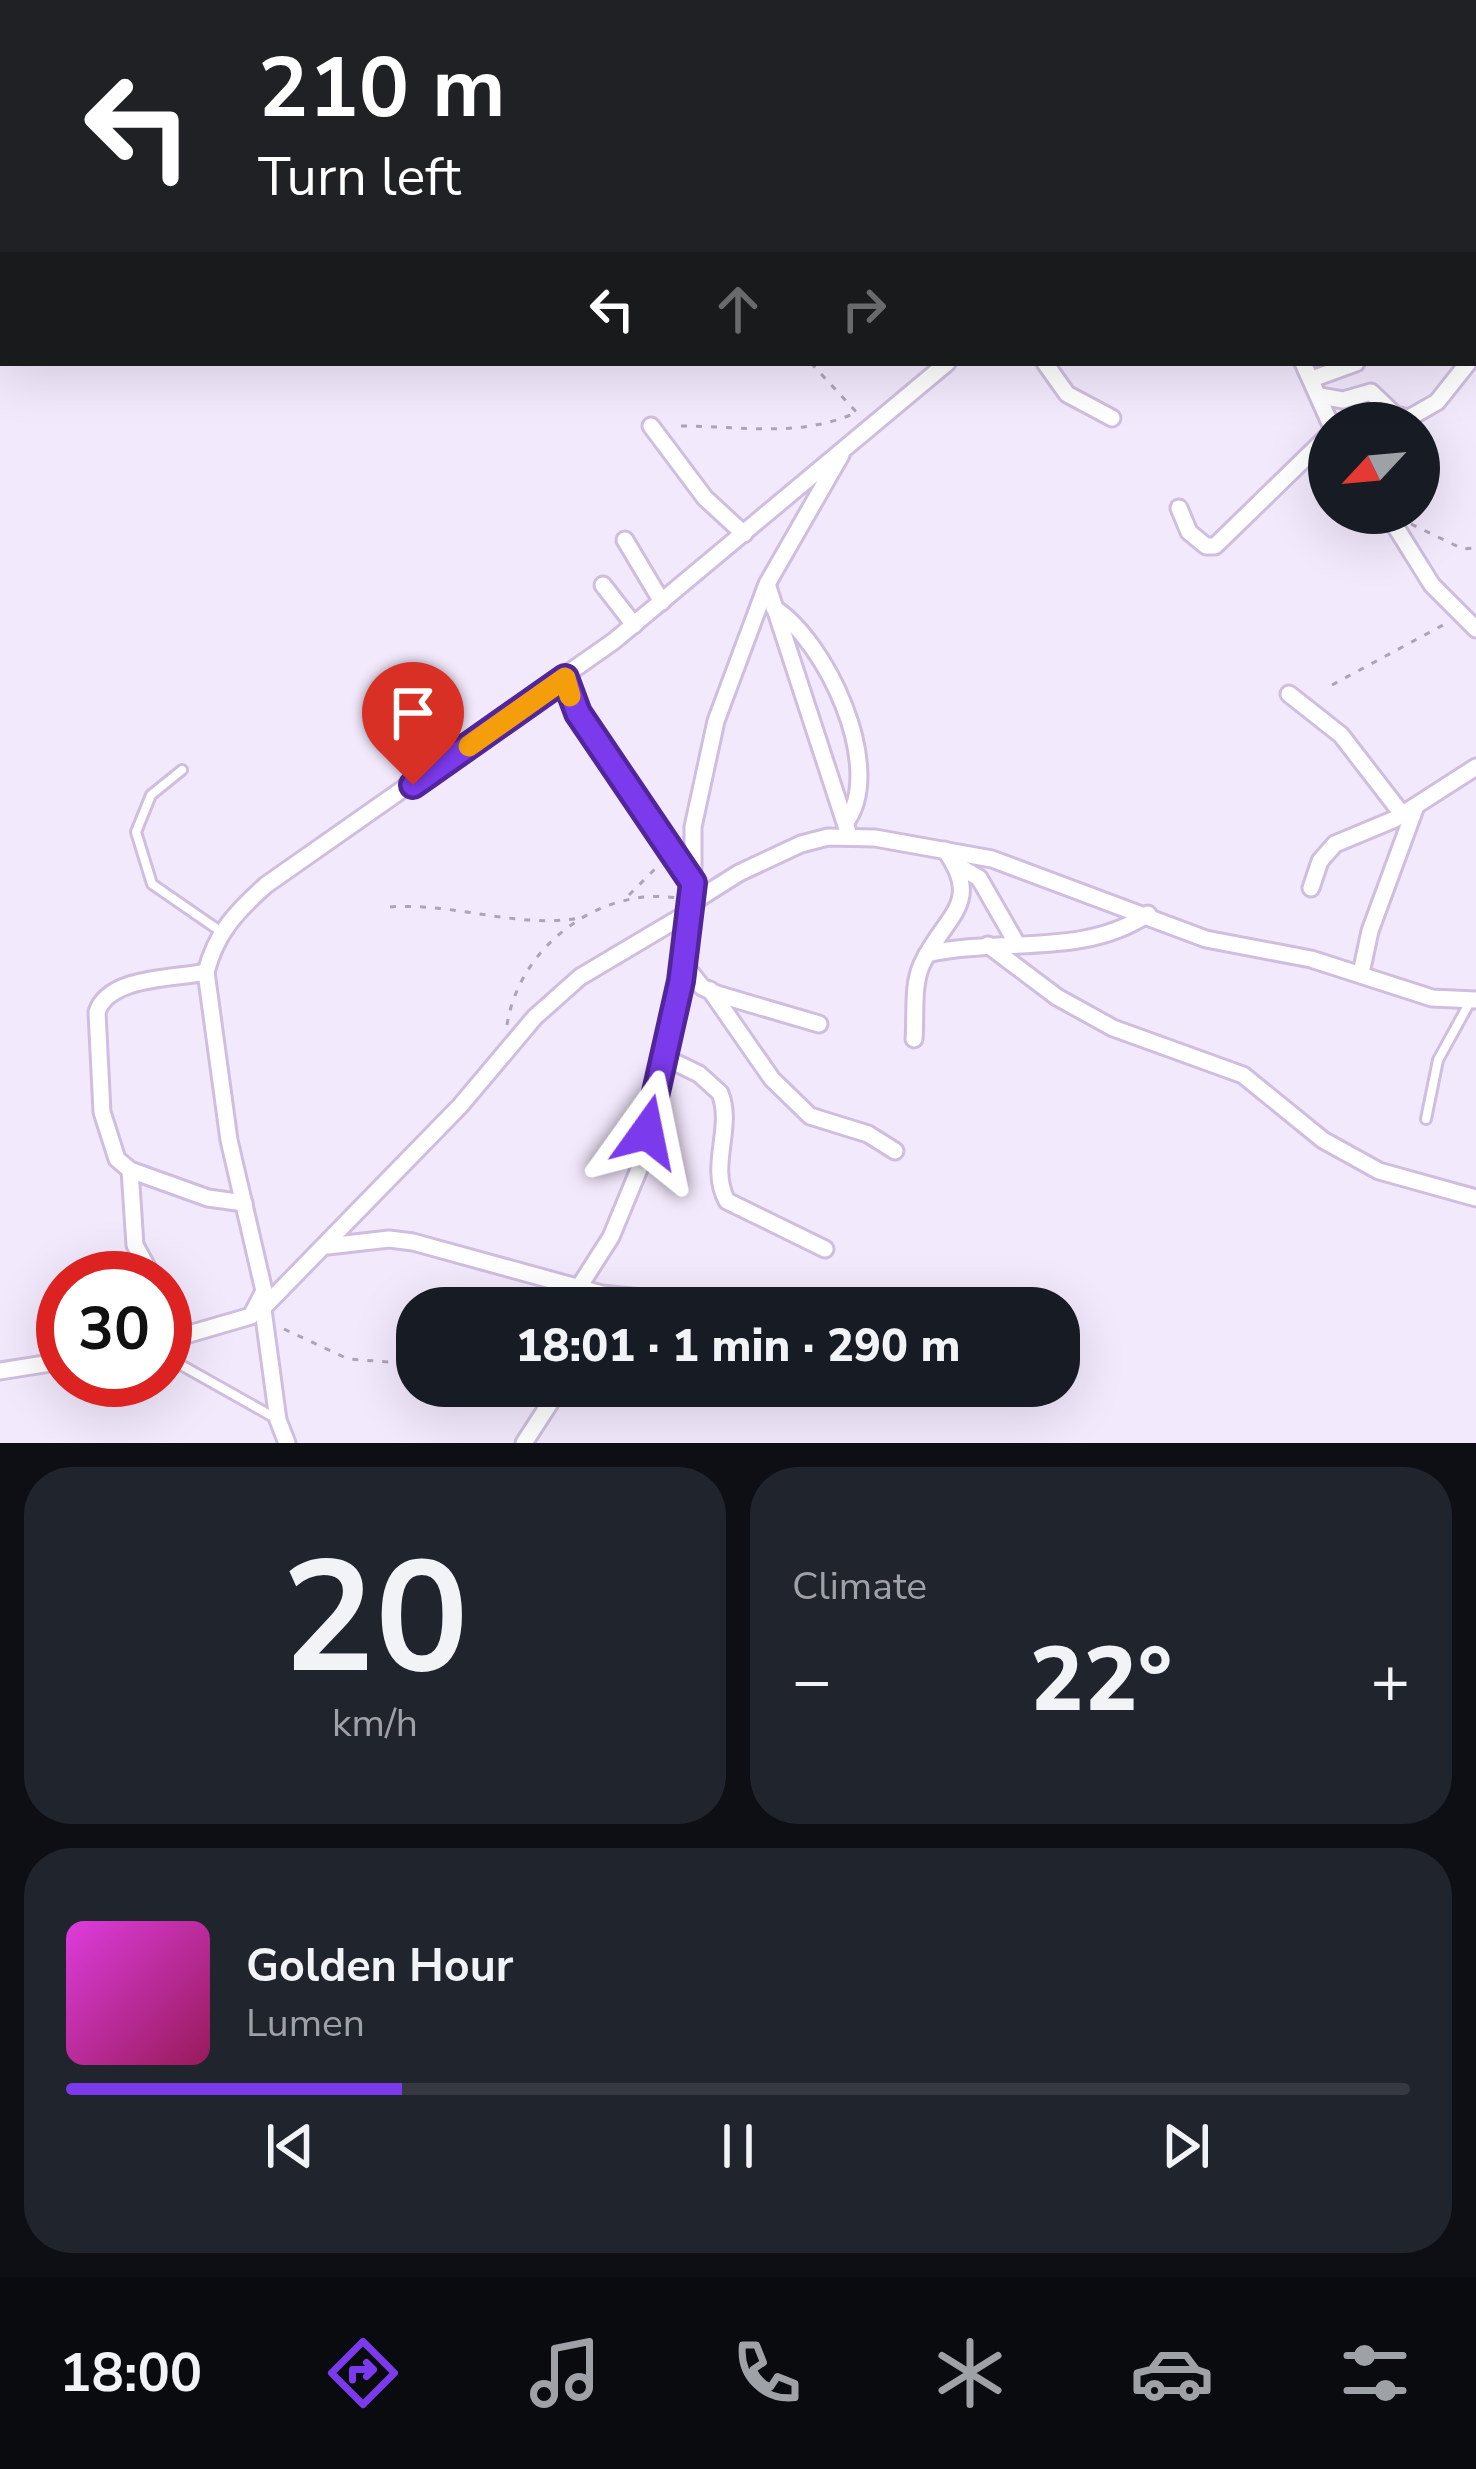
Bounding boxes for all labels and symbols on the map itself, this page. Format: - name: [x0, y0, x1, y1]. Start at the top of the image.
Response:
- north arrow: [1308, 402, 1440, 534]
- pin: [362, 662, 464, 785]
- position arrow: [584, 1069, 710, 1195]
- speed limit sign: 30: [36, 1251, 192, 1407]

